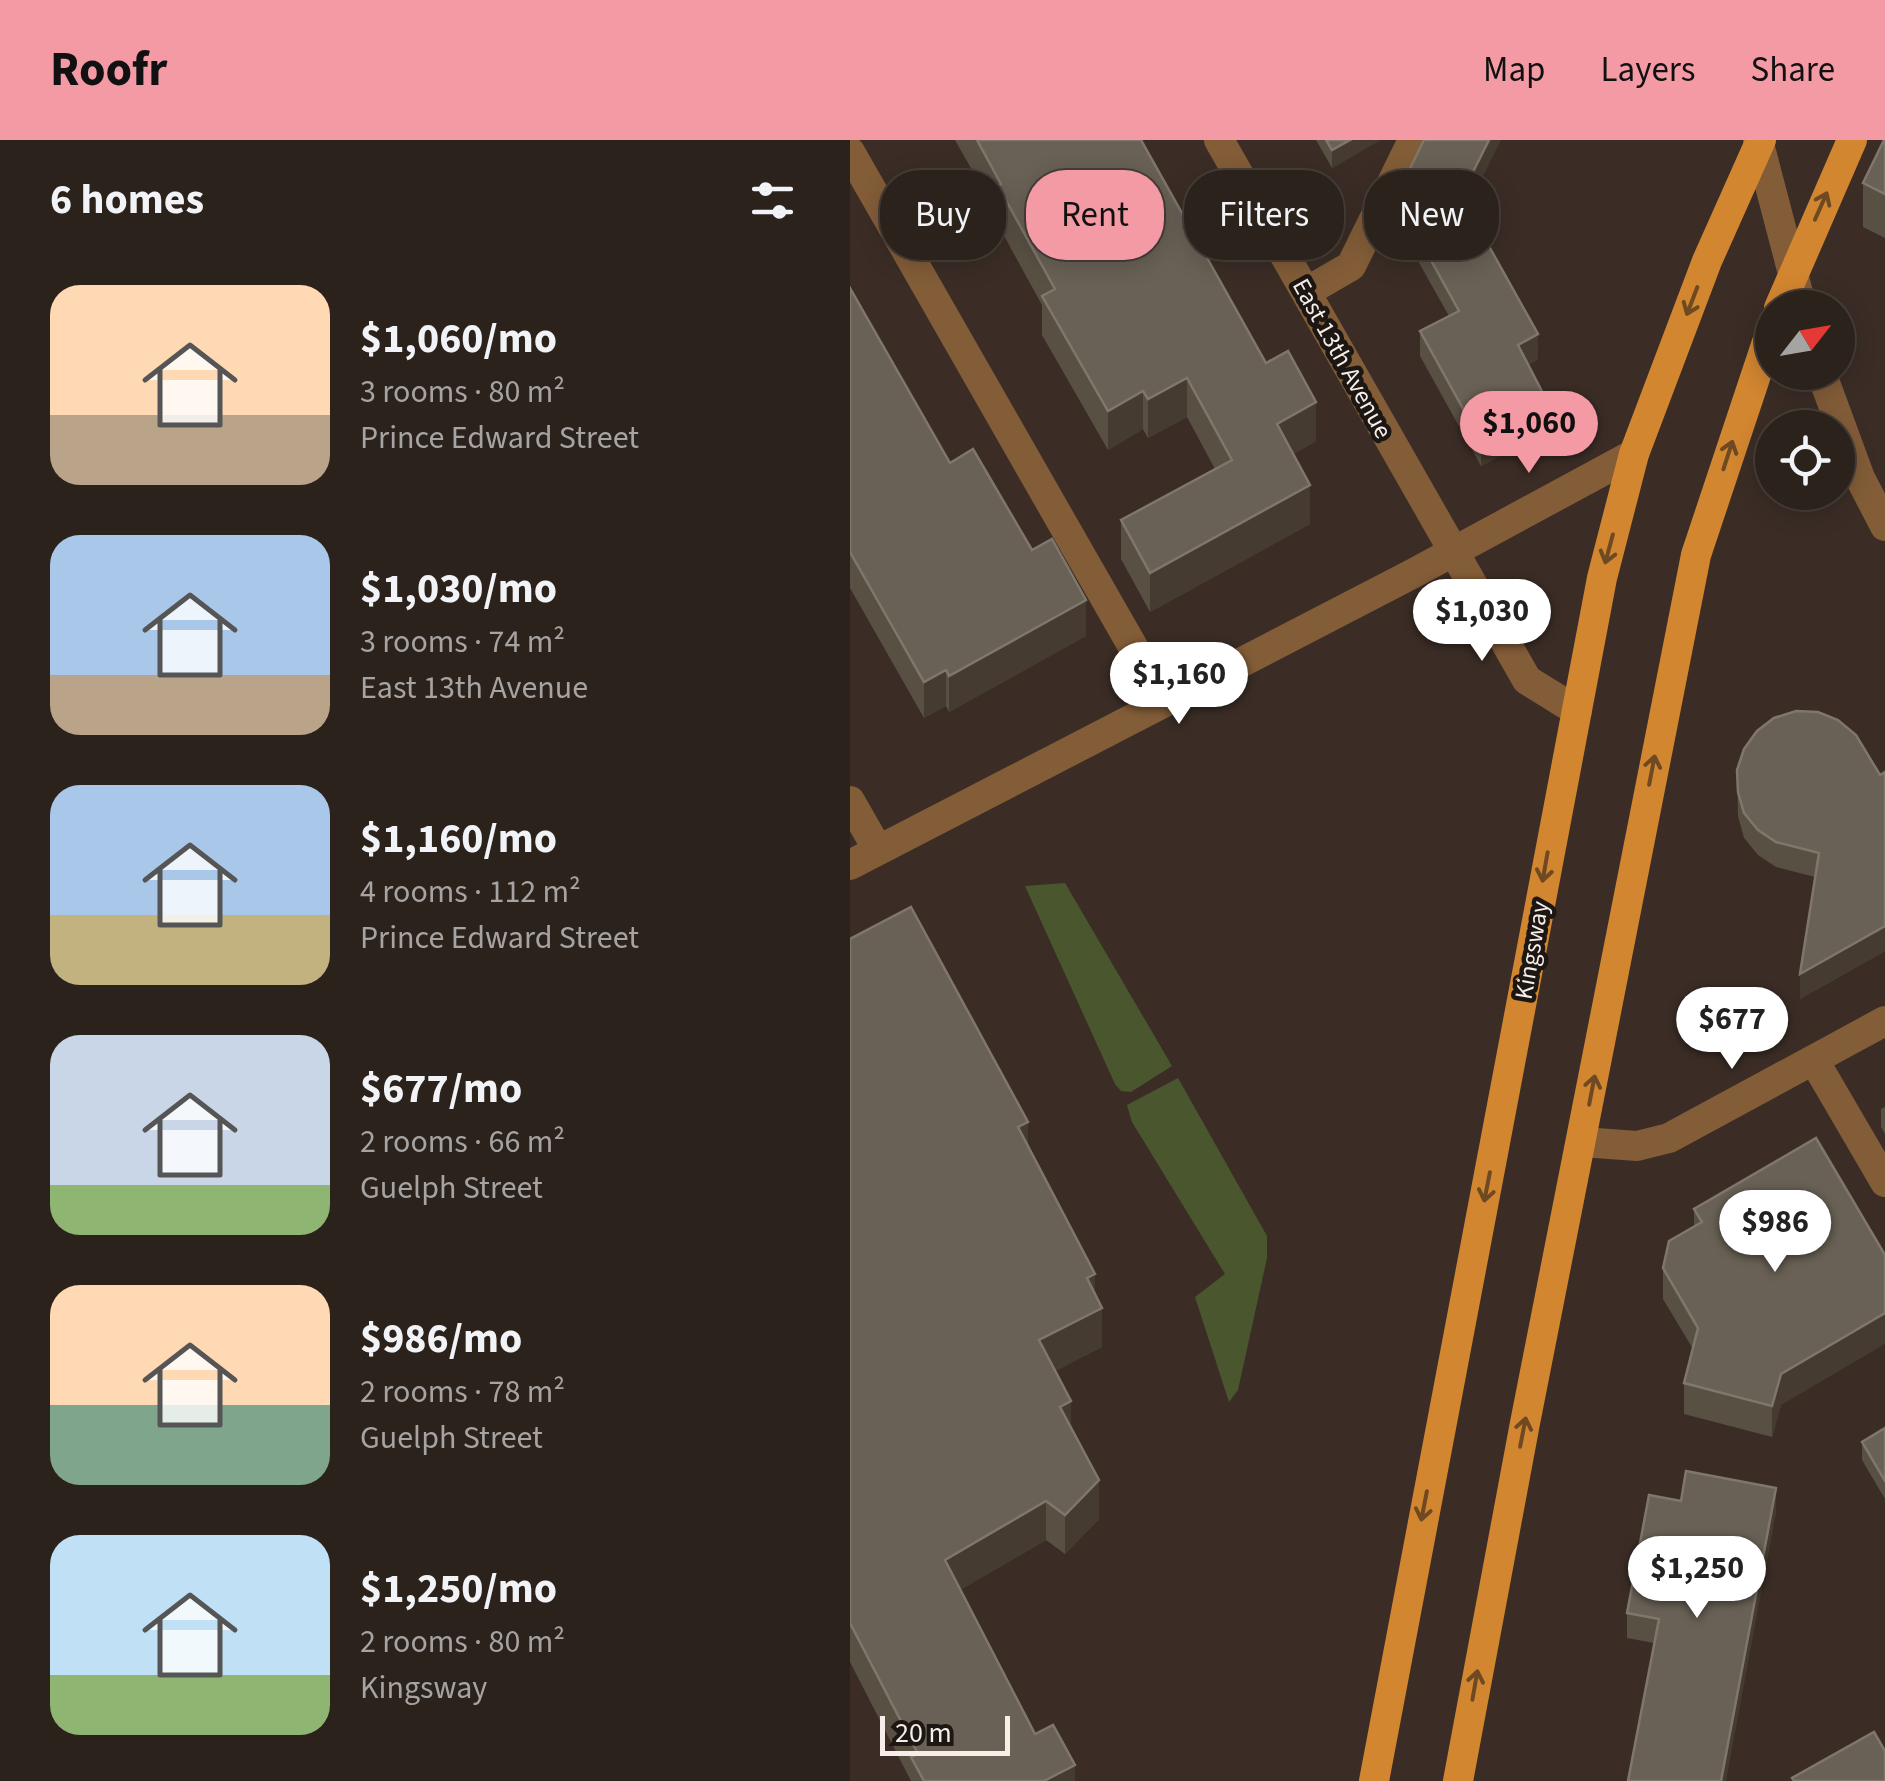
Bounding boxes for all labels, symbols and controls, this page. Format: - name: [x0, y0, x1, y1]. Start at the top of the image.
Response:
- text: Roofr: [50, 36, 167, 104]
- text: Map: [1483, 45, 1546, 95]
- text: Layers: [1601, 45, 1695, 95]
- text: Share: [1750, 45, 1835, 95]
- text: 6 homes: [50, 170, 204, 230]
- chip: Buy: [880, 170, 1006, 260]
- chip: Rent: [1026, 170, 1164, 260]
- chip: Filters: [1184, 170, 1344, 260]
- chip: New: [1364, 170, 1499, 260]
- icon: filters: [745, 173, 800, 228]
- one-way arrow: [1813, 191, 1831, 222]
- street label: East 13th Avenue: [1283, 272, 1401, 445]
- one-way arrow: [1682, 284, 1700, 315]
- north arrow: [1755, 290, 1855, 390]
- map controls: [1755, 290, 1855, 510]
- text: $1,060/mo: [360, 309, 557, 369]
- icon: home: [130, 325, 250, 445]
- text: 3 rooms · 80 m²: [360, 369, 565, 415]
- pin: $1,060: [1448, 391, 1610, 476]
- text: $1,060: [1482, 400, 1576, 446]
- button: locate: [1755, 410, 1855, 510]
- text: Prince Edward Street: [360, 415, 639, 461]
- one-way arrow: [1720, 439, 1738, 471]
- one-way arrow: [1599, 533, 1618, 564]
- text: $1,030/mo: [360, 559, 557, 619]
- icon: home: [130, 575, 250, 695]
- pin: $1,030: [1401, 579, 1563, 664]
- text: $1,030: [1435, 588, 1529, 634]
- text: 3 rooms · 74 m²: [360, 619, 565, 665]
- pin: $1,160: [1098, 642, 1260, 727]
- text: $1,160: [1132, 651, 1226, 697]
- text: East 13th Avenue: [360, 665, 588, 711]
- one-way arrow: [1643, 755, 1662, 787]
- text: $1,160/mo: [360, 809, 557, 869]
- icon: home: [130, 825, 250, 945]
- one-way arrow: [1535, 851, 1554, 883]
- text: 4 rooms · 112 m²: [360, 869, 581, 915]
- street label: Kingsway: [1506, 898, 1558, 1002]
- text: Prince Edward Street: [360, 915, 639, 961]
- pin: $677: [1673, 987, 1791, 1072]
- text: $677: [1698, 996, 1766, 1042]
- text: $677/mo: [360, 1059, 522, 1119]
- one-way arrow: [1583, 1074, 1602, 1107]
- icon: home: [130, 1075, 250, 1195]
- text: 2 rooms · 66 m²: [360, 1119, 565, 1165]
- text: Guelph Street: [360, 1165, 543, 1211]
- one-way arrow: [1477, 1170, 1496, 1203]
- pin: $986: [1716, 1190, 1834, 1275]
- text: $986: [1741, 1199, 1809, 1245]
- text: $986/mo: [360, 1309, 522, 1369]
- icon: home: [130, 1325, 250, 1445]
- text: 2 rooms · 78 m²: [360, 1369, 565, 1415]
- text: Guelph Street: [360, 1415, 543, 1461]
- one-way arrow: [1514, 1416, 1533, 1449]
- one-way arrow: [1413, 1489, 1432, 1521]
- pin: $1,250: [1616, 1536, 1778, 1621]
- text: $1,250: [1650, 1545, 1744, 1591]
- text: $1,250/mo: [360, 1559, 557, 1619]
- icon: home: [130, 1575, 250, 1695]
- text: 2 rooms · 80 m²: [360, 1619, 565, 1665]
- text: Kingsway: [360, 1665, 487, 1711]
- one-way arrow: [1466, 1669, 1485, 1702]
- scale bar: [880, 1711, 1010, 1756]
- text: 20 m: [895, 1713, 952, 1753]

